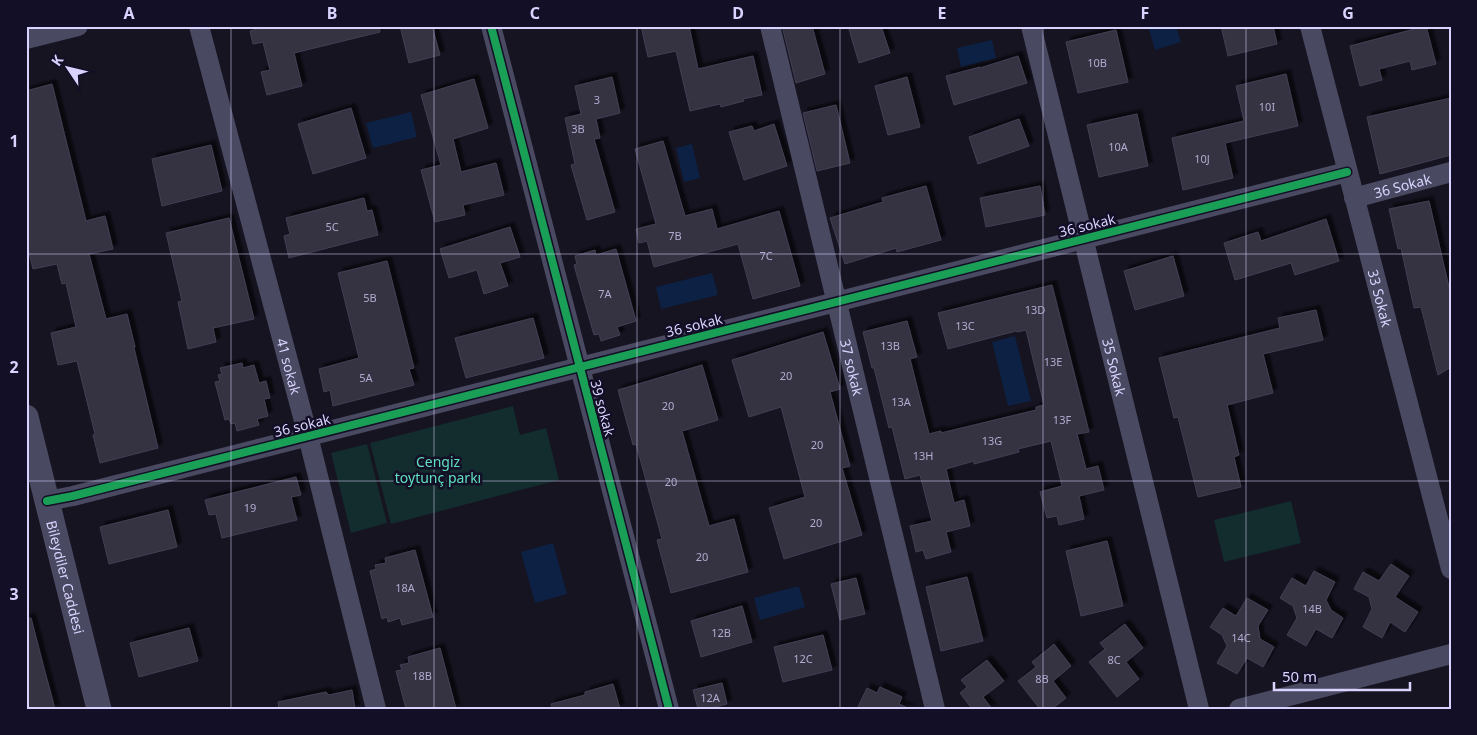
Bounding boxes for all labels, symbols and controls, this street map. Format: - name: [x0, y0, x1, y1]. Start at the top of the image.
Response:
- text: A: [123, 2, 135, 24]
- text: B: [327, 2, 337, 24]
- text: C: [530, 2, 540, 24]
- text: D: [732, 2, 744, 24]
- text: E: [938, 2, 947, 24]
- text: F: [1141, 2, 1149, 24]
- text: G: [1342, 2, 1354, 24]
- north arrow: [42, 42, 92, 92]
- text: K: [46, 50, 68, 70]
- house number: 10B: [1087, 55, 1107, 70]
- house number: 3: [594, 92, 600, 107]
- house number: 10I: [1259, 99, 1275, 114]
- house number: 3B: [571, 121, 585, 136]
- text: 1: [9, 130, 19, 152]
- house number: 10A: [1108, 139, 1129, 154]
- house number: 10J: [1194, 151, 1210, 166]
- street label: 36 Sokak: [1372, 168, 1434, 202]
- street label: 36 sokak: [1057, 209, 1118, 241]
- house number: 5C: [325, 219, 339, 234]
- house number: 7B: [668, 228, 682, 243]
- house number: 7C: [759, 248, 773, 263]
- street label: 33 Sokak: [1364, 267, 1397, 329]
- house number: 7A: [598, 286, 613, 301]
- house number: 5B: [363, 290, 377, 305]
- house number: 13D: [1025, 302, 1045, 317]
- street label: 36 sokak: [664, 309, 725, 341]
- house number: 13C: [955, 318, 975, 333]
- street label: 41 sokak: [273, 336, 306, 397]
- street label: 35 Sokak: [1099, 336, 1131, 398]
- street label: 37 sokak: [836, 337, 869, 398]
- house number: 13B: [880, 338, 900, 353]
- house number: 13E: [1044, 354, 1062, 369]
- text: 2: [9, 356, 19, 378]
- house number: 20: [780, 368, 792, 383]
- house number: 5A: [359, 370, 374, 385]
- street label: 39 sokak: [586, 378, 620, 439]
- house number: 13A: [891, 394, 912, 409]
- house number: 20: [662, 398, 674, 413]
- street label: 36 sokak: [272, 409, 333, 441]
- house number: 13F: [1053, 412, 1071, 427]
- house number: 13G: [982, 433, 1002, 448]
- house number: 20: [811, 437, 823, 452]
- house number: 13H: [913, 448, 933, 463]
- park label: Cengiz toytunç parkı: [395, 452, 481, 487]
- house number: 20: [665, 474, 677, 489]
- house number: 19: [244, 500, 256, 515]
- house number: 20: [810, 515, 822, 530]
- street label: Bileydiler Caddesi: [43, 518, 89, 636]
- house number: 20: [696, 549, 708, 564]
- house number: 18A: [395, 580, 416, 595]
- text: 3: [9, 583, 19, 605]
- house number: 14B: [1302, 601, 1322, 616]
- house number: 12B: [711, 625, 731, 640]
- house number: 14C: [1231, 630, 1251, 645]
- house number: 12C: [793, 651, 813, 666]
- house number: 8C: [1107, 652, 1121, 667]
- scale bar: [1274, 660, 1411, 692]
- text: 50 m: [1282, 666, 1317, 686]
- house number: 18B: [412, 668, 432, 683]
- house number: 8B: [1035, 671, 1049, 686]
- house number: 12A: [700, 690, 721, 705]

